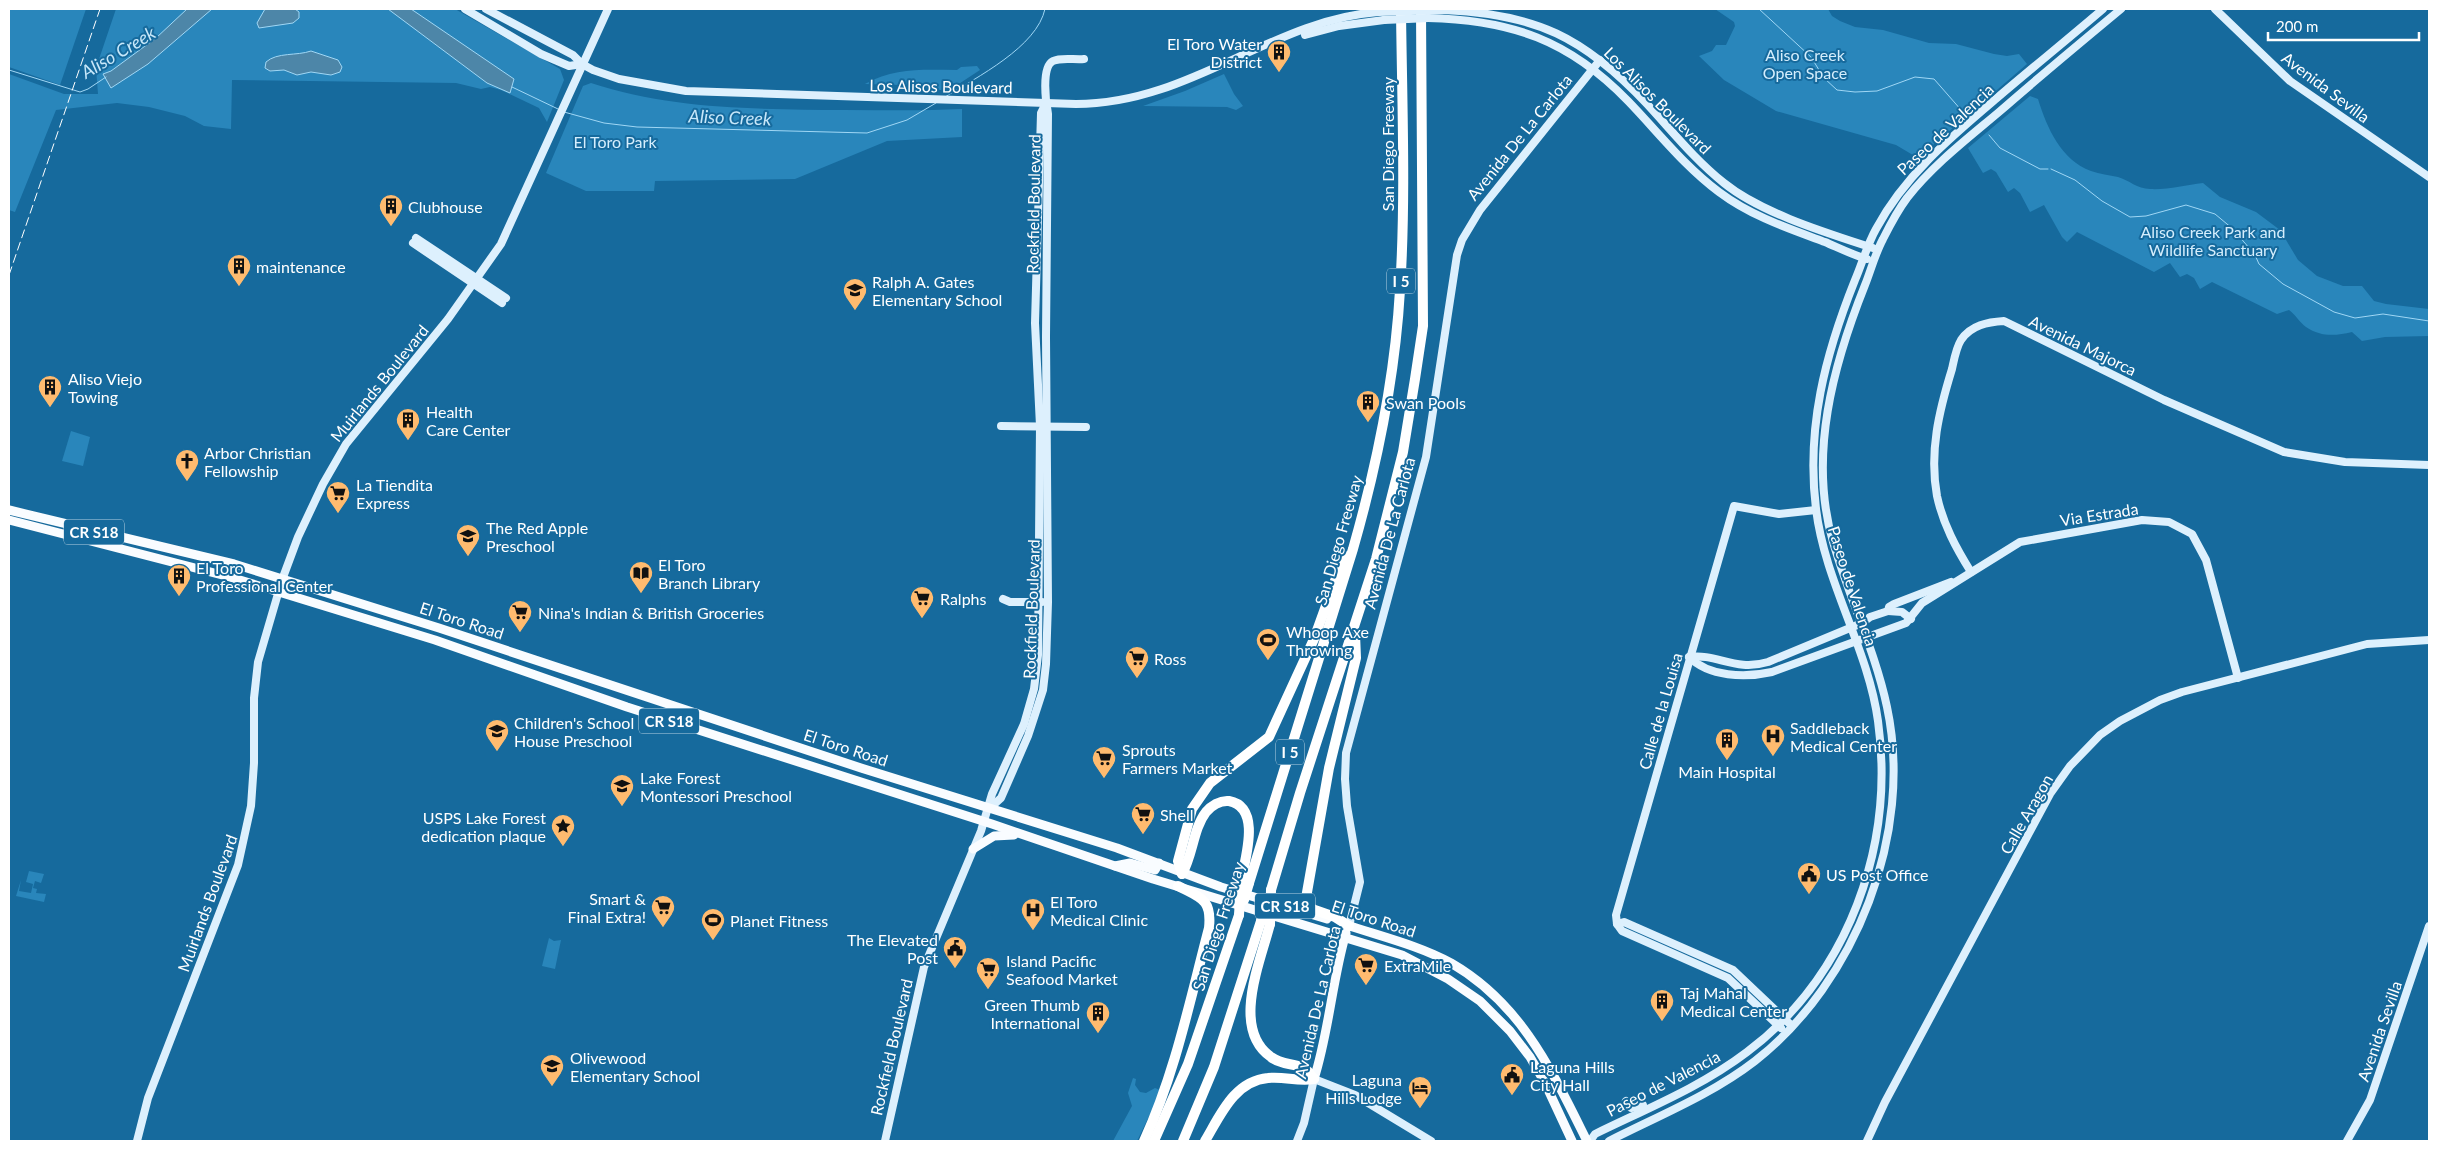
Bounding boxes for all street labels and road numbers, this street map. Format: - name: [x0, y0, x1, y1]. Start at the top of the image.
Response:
- street label: Los Alisos Boulevard: [1601, 43, 1715, 157]
- street label: Avenida Sevilla: [2278, 48, 2374, 126]
- street label: Avenida De La Carlota: [1462, 70, 1576, 204]
- street label: Los Alisos Boulevard: [869, 75, 1013, 97]
- street label: San Diego Freeway: [1378, 76, 1397, 211]
- street label: Paseo de Valencia: [1893, 79, 1997, 179]
- street label: Rockfield Boulevard: [1022, 134, 1044, 274]
- road number: I 5: [1387, 268, 1415, 294]
- street label: Avenida Majorca: [2026, 311, 2140, 379]
- street label: Muirlands Boulevard: [326, 321, 432, 445]
- street label: Avenida De La Carlota: [1360, 455, 1418, 611]
- street label: San Diego Freeway: [1310, 472, 1366, 607]
- street label: Via Estrada: [2058, 498, 2140, 530]
- road number: CR S18: [64, 520, 124, 544]
- street label: Paseo de Valencia: [1825, 524, 1881, 648]
- street label: Rockfield Boulevard: [1019, 539, 1043, 679]
- street label: El Toro Road: [418, 597, 506, 643]
- street label: Calle de la Louisa: [1634, 651, 1686, 771]
- road number: CR S18: [639, 708, 699, 734]
- street label: El Toro Road: [802, 724, 890, 770]
- road number: I 5: [1276, 740, 1304, 764]
- street label: Calle Aragon: [1996, 771, 2056, 857]
- street label: Muirlands Boulevard: [173, 832, 241, 974]
- street label: San Diego Freeway: [1188, 858, 1248, 993]
- road number: CR S18: [1255, 894, 1315, 918]
- street label: El Toro Road: [1330, 895, 1418, 941]
- street label: Avenida De La Carlota: [1290, 924, 1344, 1080]
- street label: Rockfield Boulevard: [866, 977, 916, 1117]
- street label: Avenida Sevilla: [2353, 978, 2405, 1084]
- street label: Paseo de Valencia: [1603, 1046, 1723, 1120]

